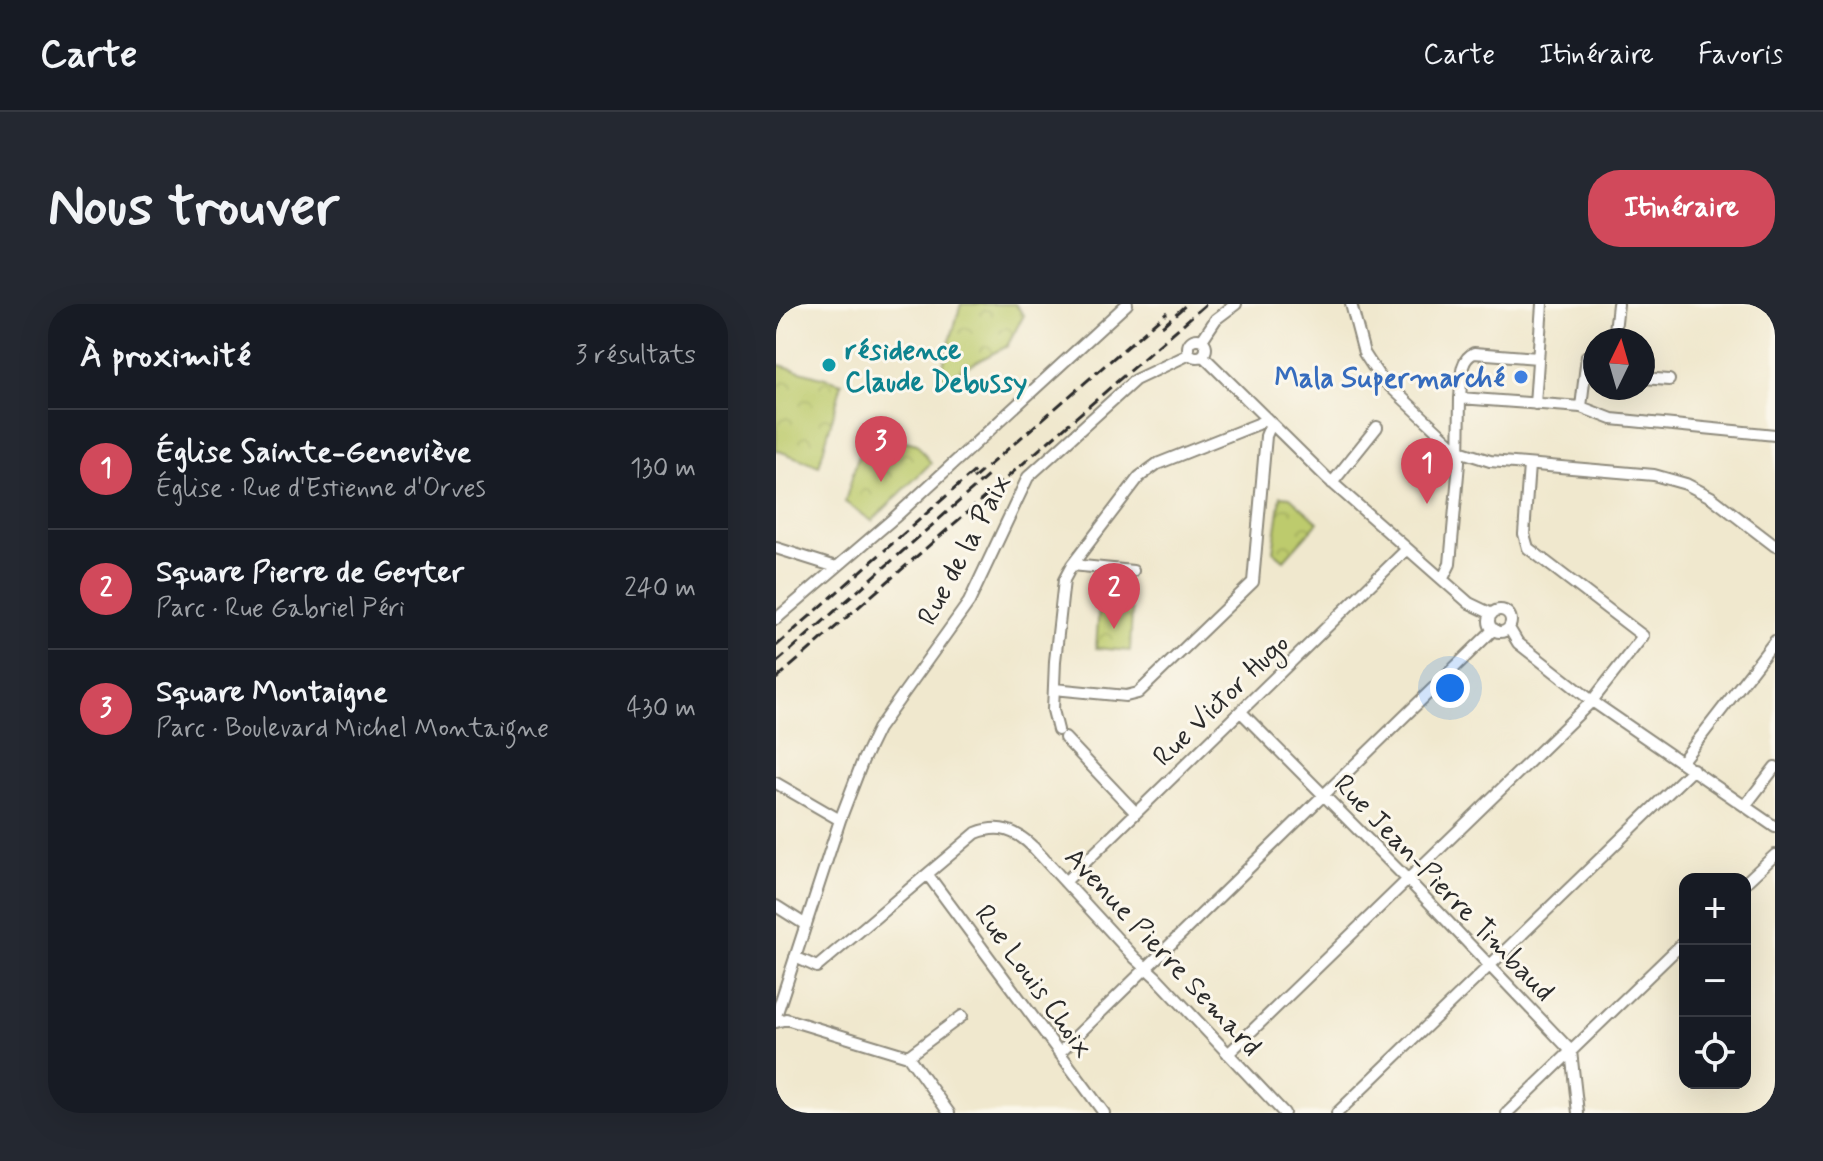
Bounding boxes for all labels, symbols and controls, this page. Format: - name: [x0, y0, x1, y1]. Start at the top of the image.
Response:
- text: Carte: [40, 31, 137, 80]
- text: Carte: [1423, 37, 1495, 74]
- text: Itinéraire: [1539, 37, 1654, 74]
- text: Favoris: [1698, 37, 1783, 74]
- button: Itinéraire: [1588, 170, 1775, 247]
- text: Nous trouver: [48, 172, 339, 245]
- north arrow: [1583, 328, 1655, 400]
- place label: résidence Claude Debussy: [845, 333, 1027, 402]
- text: À proximité: [80, 334, 251, 379]
- text: 3 résultats: [575, 339, 696, 373]
- marker: résidence Claude Debussy: [820, 356, 838, 374]
- place label: Mala Supermarché: [1274, 361, 1506, 398]
- marker: Mala Supermarché: [1512, 368, 1530, 386]
- pin: 3: [855, 416, 907, 482]
- text: Église Sainte-Geneviève: [156, 433, 471, 472]
- pin: 1: [1401, 438, 1453, 504]
- text: 1: [100, 452, 112, 486]
- text: 130 m: [630, 452, 696, 486]
- street label: Rue de la Paix: [910, 468, 1021, 632]
- text: Église · Rue d'Estienne d'Orves: [156, 472, 486, 506]
- text: Square Pierre de Geyter: [156, 553, 464, 592]
- pin: 2: [1088, 563, 1140, 629]
- text: 2: [100, 572, 112, 606]
- text: 240 m: [624, 572, 696, 606]
- text: Parc · Rue Gabriel Péri: [156, 592, 405, 626]
- street label: Rue Victor Hugo: [1145, 626, 1299, 777]
- your location: [1430, 668, 1470, 708]
- text: Square Montaigne: [156, 673, 388, 712]
- text: 3: [100, 692, 112, 726]
- text: 430 m: [627, 692, 696, 726]
- text: Parc · Boulevard Michel Montaigne: [156, 712, 549, 746]
- street label: Rue Jean-Pierre Timbaud: [1325, 767, 1562, 1010]
- street label: Avenue Pierre Semard: [1056, 840, 1269, 1065]
- map controls: [1679, 873, 1751, 1089]
- button: +: [1679, 873, 1751, 945]
- street label: Rue Louis Choix: [965, 898, 1101, 1065]
- button: −: [1679, 945, 1751, 1017]
- button: locate: [1679, 1017, 1751, 1089]

